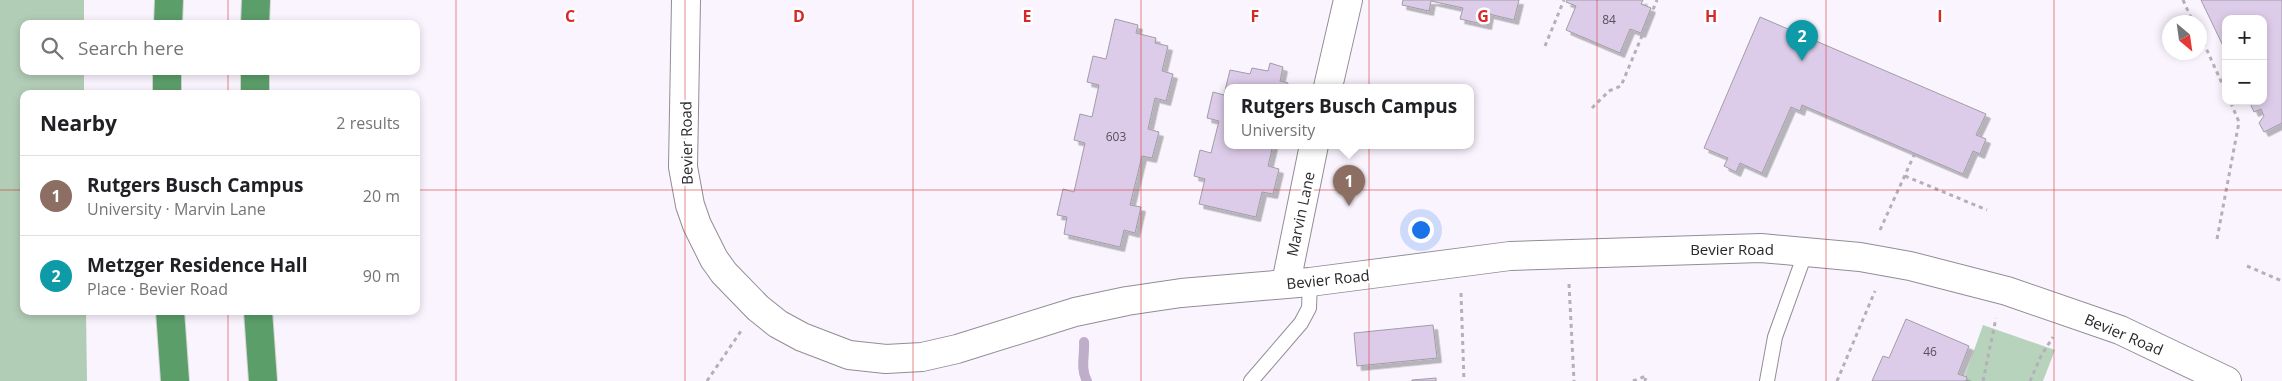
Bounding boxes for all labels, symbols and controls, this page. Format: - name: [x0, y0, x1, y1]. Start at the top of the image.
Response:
- text: C: [565, 5, 575, 27]
- text: D: [793, 5, 805, 27]
- text: E: [1023, 5, 1032, 27]
- text: F: [1251, 5, 1259, 27]
- text: G: [1477, 5, 1489, 27]
- text: H: [1705, 5, 1717, 27]
- text: I: [1937, 5, 1943, 27]
- house number: 84: [1602, 11, 1616, 28]
- north arrow: [2162, 15, 2207, 60]
- map controls: [2222, 15, 2267, 105]
- button: +: [2222, 15, 2267, 60]
- search box: [20, 20, 420, 75]
- pin: 2: [1786, 20, 1818, 61]
- icon: search: [38, 34, 66, 62]
- text: Search here: [78, 35, 184, 61]
- button: −: [2222, 60, 2267, 105]
- popup: [1224, 84, 1474, 149]
- text: Rutgers Busch Campus: [1241, 93, 1457, 119]
- street label: Bevier Road: [675, 101, 697, 185]
- text: Nearby: [40, 109, 117, 137]
- text: 2 results: [336, 112, 400, 134]
- text: University: [1241, 119, 1315, 141]
- house number: 603: [1106, 128, 1126, 145]
- pin: 1: [1333, 165, 1365, 206]
- street label: Marvin Lane: [1281, 170, 1319, 258]
- text: Rutgers Busch Campus: [87, 172, 303, 198]
- text: 1: [51, 185, 61, 207]
- text: 20 m: [363, 185, 400, 207]
- text: University · Marvin Lane: [87, 198, 266, 220]
- your location: [1408, 217, 1434, 243]
- street label: Bevier Road: [1690, 239, 1774, 259]
- text: Metzger Residence Hall: [87, 252, 307, 278]
- text: 2: [51, 265, 61, 287]
- text: 90 m: [363, 265, 400, 287]
- street label: Bevier Road: [1285, 265, 1371, 293]
- text: Place · Bevier Road: [87, 278, 228, 300]
- street label: Bevier Road: [2082, 308, 2166, 360]
- house number: 46: [1923, 343, 1937, 360]

